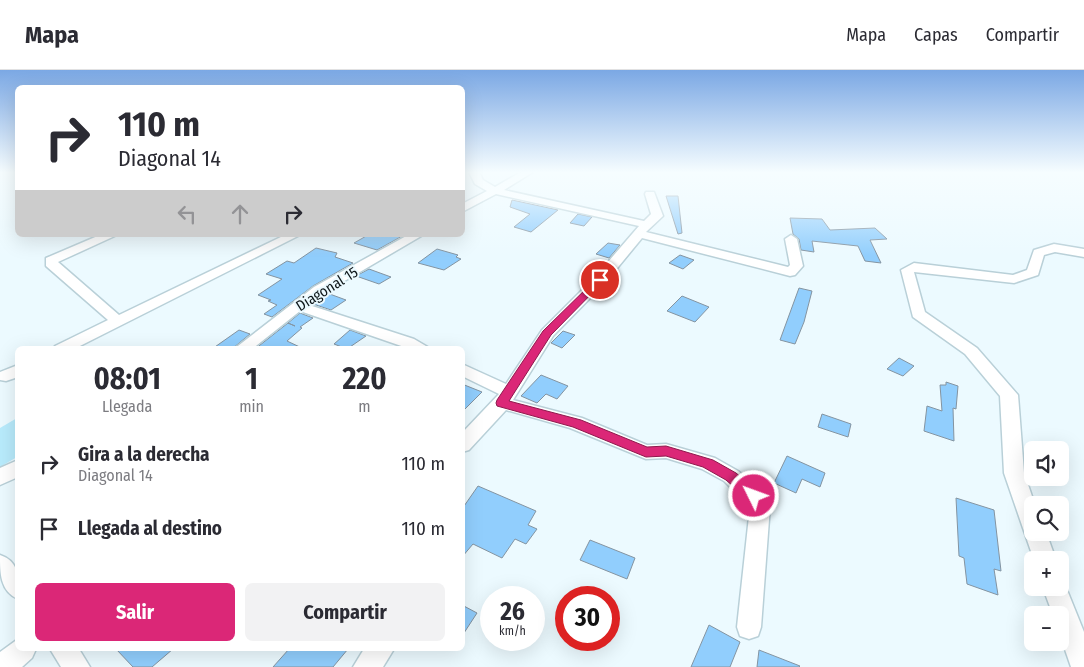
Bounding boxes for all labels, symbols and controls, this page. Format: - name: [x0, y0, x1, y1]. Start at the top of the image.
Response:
- text: Mapa: [25, 21, 79, 49]
- text: Mapa: [846, 24, 886, 46]
- text: Capas: [914, 24, 958, 46]
- text: Compartir: [986, 24, 1059, 46]
- text: 110 m: [118, 103, 200, 145]
- icon: right: [35, 105, 100, 170]
- text: Diagonal 14: [118, 145, 221, 172]
- icon: left: [173, 200, 201, 228]
- icon: ahead: [226, 200, 254, 228]
- icon: right: [279, 200, 307, 228]
- pin: [579, 259, 621, 301]
- street label: Diagonal 15: [293, 263, 361, 315]
- icon: arrive: [586, 266, 614, 294]
- text: 08:01: [93, 361, 161, 397]
- text: 1: [245, 361, 258, 397]
- text: 220: [342, 361, 387, 397]
- text: Llegada: [102, 397, 152, 416]
- text: min: [239, 397, 264, 416]
- text: m: [358, 397, 371, 416]
- map controls: [1024, 441, 1069, 651]
- button: sound: [1024, 441, 1069, 486]
- text: Gira a la derecha: [78, 443, 210, 466]
- icon: right: [35, 450, 63, 478]
- text: 110 m: [401, 452, 445, 475]
- text: Diagonal 14: [78, 466, 153, 485]
- position arrow: [727, 469, 779, 521]
- button: search: [1024, 496, 1069, 541]
- icon: arrive: [35, 515, 63, 543]
- text: Llegada al destino: [78, 517, 222, 540]
- text: 110 m: [401, 517, 445, 540]
- button: +: [1024, 551, 1069, 596]
- button: Salir: [35, 583, 235, 641]
- button: Compartir: [245, 583, 445, 641]
- speed limit sign: 30: [555, 586, 620, 651]
- text: 26: [500, 597, 525, 627]
- button: −: [1024, 606, 1069, 651]
- text: km/h: [499, 624, 526, 638]

